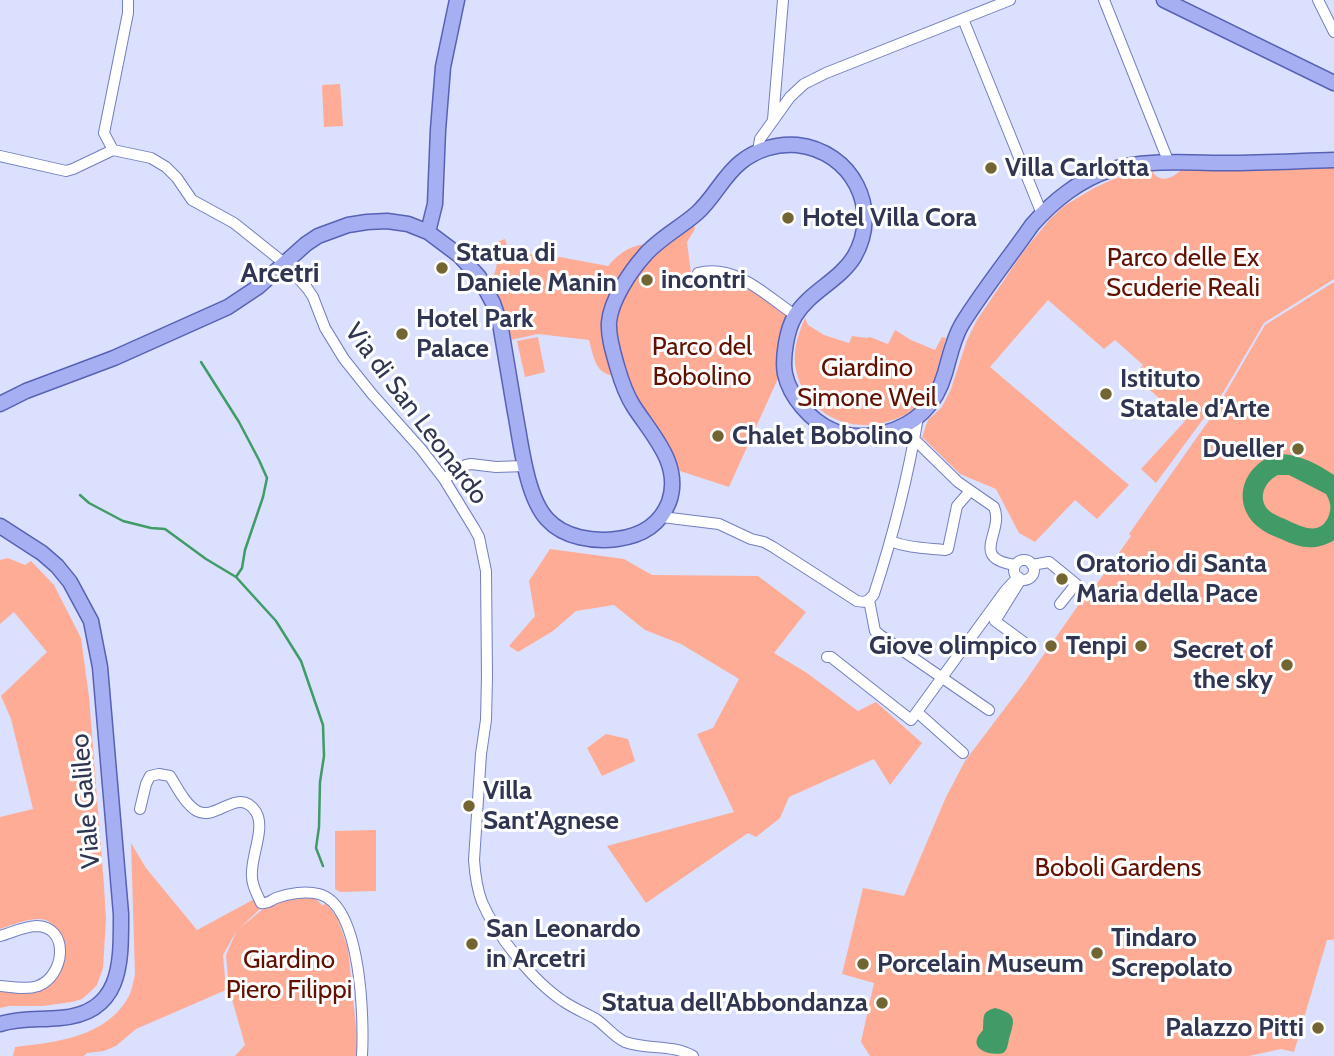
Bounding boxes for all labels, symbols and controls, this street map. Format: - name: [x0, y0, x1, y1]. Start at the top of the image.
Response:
- place label: Villa Carlotta: [1005, 152, 1149, 184]
- marker: Villa Carlotta: [983, 160, 999, 176]
- place label: Hotel Villa Cora: [802, 202, 977, 234]
- marker: Hotel Villa Cora: [780, 210, 796, 226]
- place label: Statua di Daniele Manin: [456, 237, 617, 298]
- park label: Parco delle Ex Scuderie Reali: [1106, 242, 1260, 304]
- district label: Arcetri: [240, 257, 320, 291]
- marker: Statua di Daniele Manin: [434, 260, 450, 276]
- place label: incontri: [661, 264, 746, 296]
- marker: incontri: [639, 272, 655, 288]
- place label: Hotel Park Palace: [416, 303, 534, 364]
- street label: Via di San Leonardo: [338, 317, 494, 511]
- marker: Hotel Park Palace: [394, 326, 410, 342]
- park label: Parco del Bobolino: [652, 331, 752, 392]
- park label: Giardino Simone Weil: [797, 352, 937, 414]
- place label: Istituto Statale d'Arte: [1120, 363, 1270, 424]
- marker: Istituto Statale d'Arte: [1098, 386, 1114, 402]
- place label: Chalet Bobolino: [732, 420, 913, 452]
- marker: Chalet Bobolino: [710, 428, 726, 444]
- place label: Dueller: [1202, 433, 1284, 465]
- marker: Dueller: [1290, 441, 1306, 457]
- place label: Oratorio di Santa Maria della Pace: [1076, 548, 1267, 610]
- marker: Oratorio di Santa Maria della Pace: [1054, 571, 1070, 587]
- place label: Giove olimpico: [869, 630, 1037, 662]
- place label: Tenpi: [1066, 630, 1127, 662]
- place label: Secret of the sky: [1173, 634, 1273, 696]
- marker: Giove olimpico: [1043, 638, 1059, 654]
- marker: Tenpi: [1133, 638, 1149, 654]
- marker: Secret of the sky: [1279, 657, 1295, 673]
- street label: Viale Galileo: [65, 732, 107, 870]
- place label: Villa Sant'Agnese: [483, 775, 619, 836]
- marker: Villa Sant'Agnese: [461, 798, 477, 814]
- park label: Boboli Gardens: [1035, 852, 1201, 884]
- place label: San Leonardo in Arcetri: [486, 913, 641, 974]
- place label: Tindaro Screpolato: [1111, 922, 1233, 984]
- marker: San Leonardo in Arcetri: [464, 936, 480, 952]
- park label: Giardino Piero Filippi: [226, 944, 352, 1006]
- marker: Tindaro Screpolato: [1089, 945, 1105, 961]
- place label: Porcelain Museum: [877, 948, 1084, 980]
- marker: Porcelain Museum: [855, 956, 871, 972]
- place label: Statua dell'Abbondanza: [602, 987, 868, 1019]
- marker: Statua dell'Abbondanza: [874, 995, 890, 1011]
- place label: Palazzo Pitti: [1165, 1012, 1304, 1044]
- marker: Palazzo Pitti: [1310, 1020, 1326, 1036]

